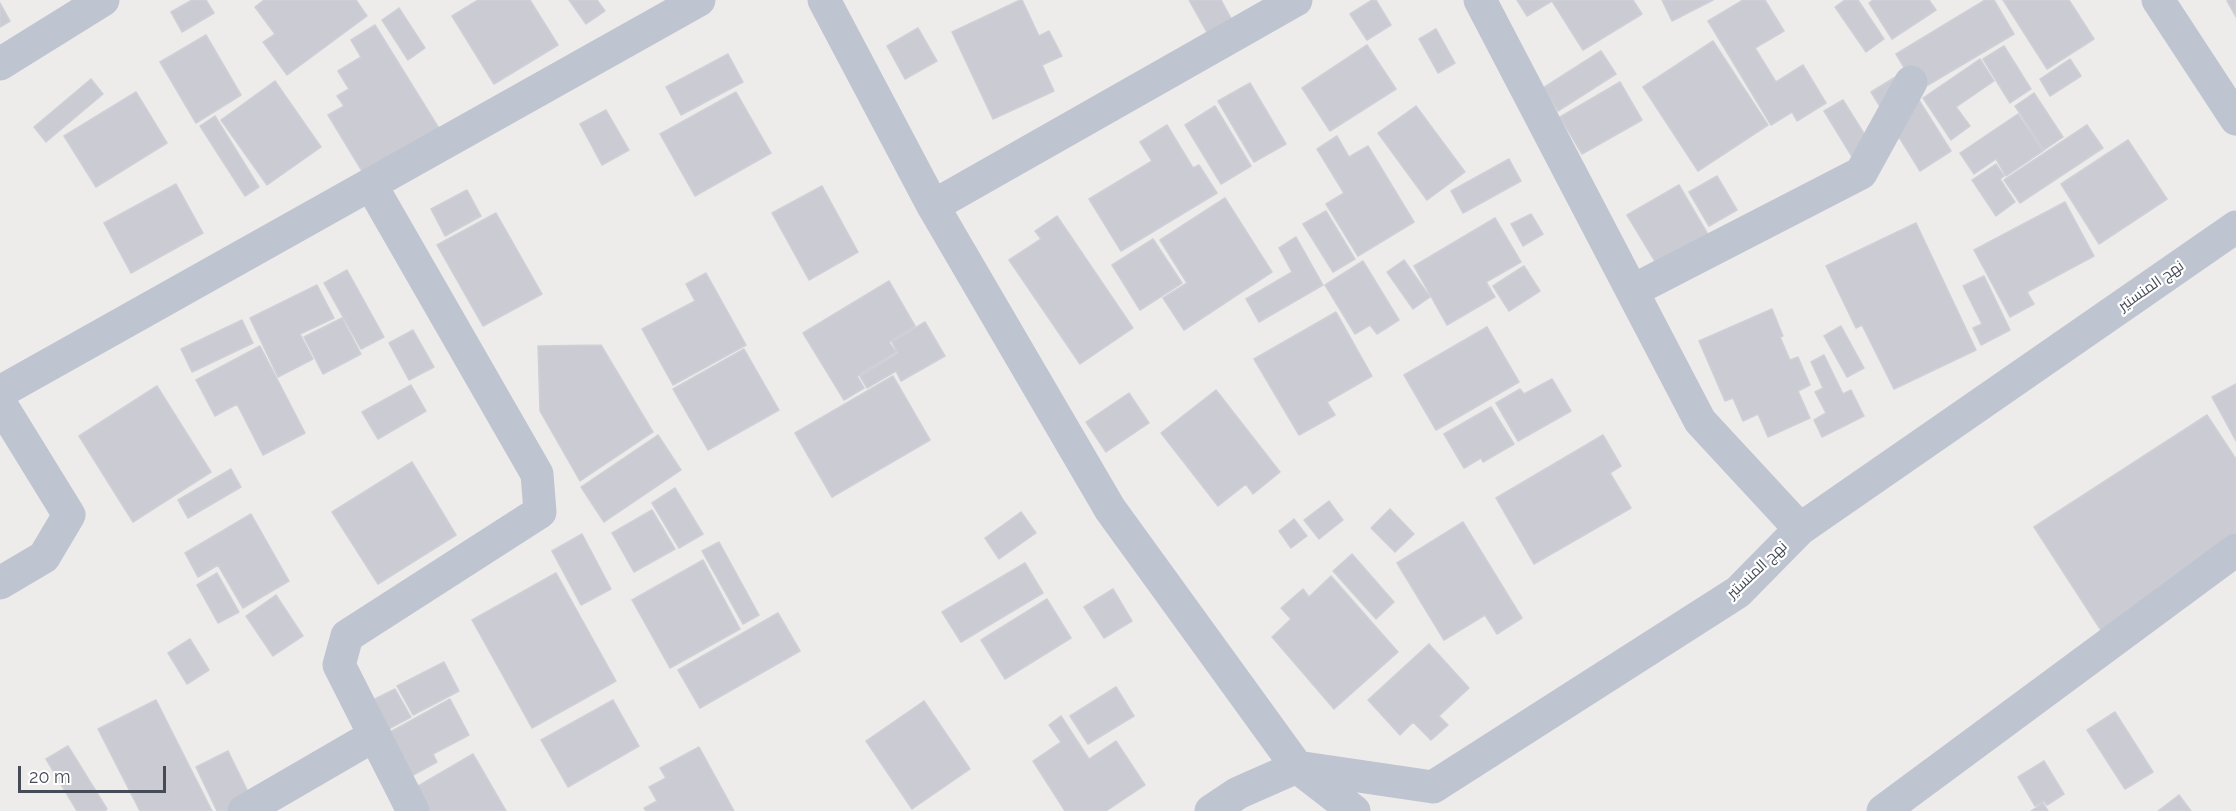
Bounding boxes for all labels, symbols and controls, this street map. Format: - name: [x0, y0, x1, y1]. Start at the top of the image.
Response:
- street label: نهج المنستير: [2115, 257, 2187, 315]
- street label: نهج المنستير: [1723, 537, 1791, 603]
- scale bar: [21, 754, 170, 792]
- text: 20 m: [29, 766, 71, 787]

